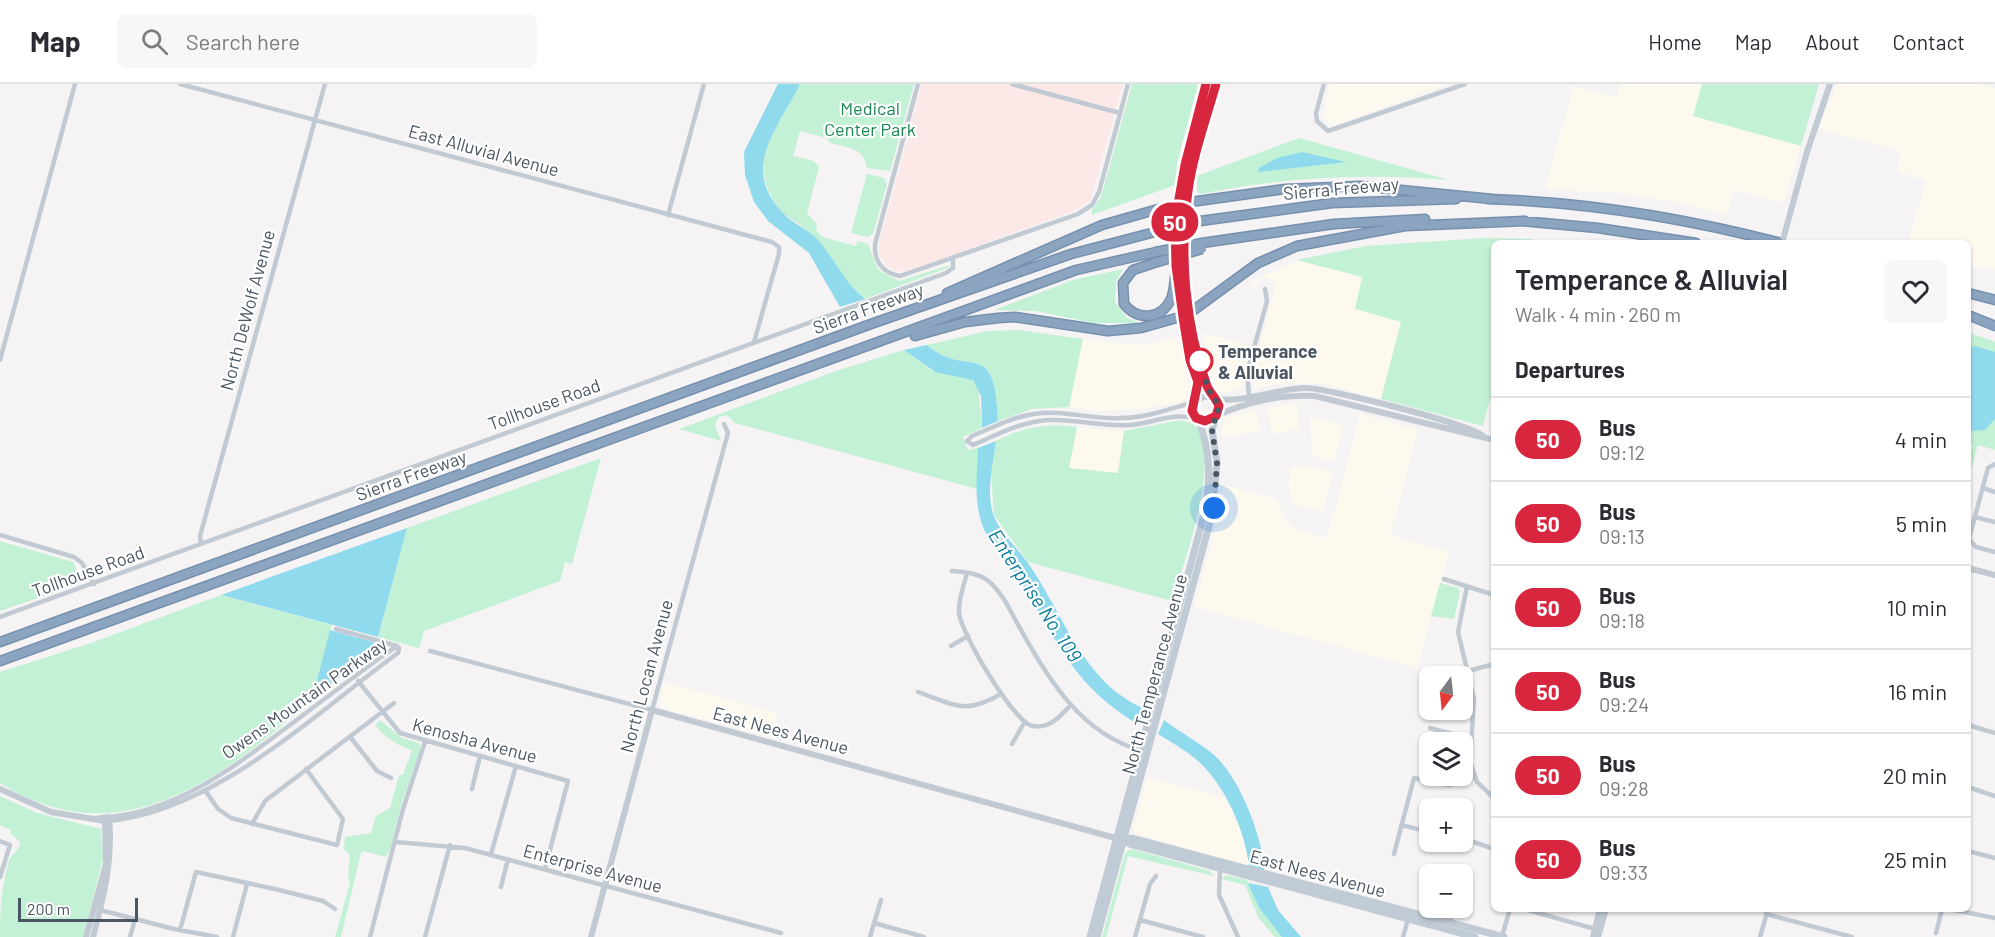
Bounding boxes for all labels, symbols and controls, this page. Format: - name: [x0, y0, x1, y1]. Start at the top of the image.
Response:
- search box: [117, 14, 537, 68]
- text: Map: [30, 24, 81, 58]
- icon: search: [138, 25, 171, 58]
- text: Search here: [186, 28, 300, 54]
- text: Home: [1648, 29, 1702, 54]
- text: Map: [1735, 29, 1772, 54]
- text: About: [1805, 29, 1860, 54]
- text: Contact: [1893, 29, 1965, 54]
- park label: Medical Center Park: [824, 97, 916, 140]
- street label: East Alluvial Avenue: [406, 119, 562, 181]
- street label: Sierra Freeway: [1282, 172, 1400, 204]
- line badge: 50: [1148, 202, 1202, 242]
- text: 50: [1163, 210, 1187, 235]
- street label: North DeWolf Avenue: [215, 227, 279, 393]
- button: heart: [1884, 260, 1947, 323]
- text: Temperance & Alluvial: [1515, 262, 1788, 296]
- street label: Sierra Freeway: [810, 278, 926, 338]
- text: Walk · 4 min · 260 m: [1515, 302, 1681, 326]
- place label: Temperance & Alluvial: [1218, 340, 1318, 383]
- marker: Temperance & Alluvial: [1187, 348, 1213, 374]
- text: Departures: [1515, 356, 1625, 382]
- street label: Tollhouse Road: [485, 374, 603, 434]
- text: Bus: [1599, 414, 1636, 440]
- text: 4 min: [1895, 426, 1947, 452]
- text: 50: [1536, 427, 1560, 452]
- text: 09:12: [1599, 440, 1645, 464]
- street label: Sierra Freeway: [353, 445, 469, 505]
- your location: [1199, 493, 1229, 523]
- text: Bus: [1599, 498, 1636, 524]
- text: 5 min: [1896, 510, 1947, 536]
- text: 50: [1536, 511, 1560, 536]
- water label: Enterprise No. 109: [984, 524, 1088, 666]
- text: 09:13: [1599, 524, 1645, 548]
- street label: Tollhouse Road: [29, 541, 147, 601]
- street label: North Temperance Avenue: [1117, 571, 1191, 777]
- text: Bus: [1599, 582, 1636, 608]
- text: 10 min: [1887, 594, 1947, 620]
- text: 50: [1536, 595, 1560, 620]
- street label: North Locan Avenue: [615, 597, 677, 755]
- text: 09:18: [1599, 608, 1645, 632]
- street label: Owens Mountain Parkway: [217, 633, 391, 763]
- north arrow: [1419, 666, 1473, 720]
- map controls: [1419, 666, 1473, 918]
- text: Bus: [1599, 666, 1636, 692]
- text: 16 min: [1888, 678, 1947, 704]
- text: 50: [1536, 679, 1560, 704]
- text: 09:24: [1599, 692, 1649, 716]
- street label: East Nees Avenue: [711, 701, 851, 759]
- street label: Kenosha Avenue: [410, 713, 540, 767]
- button: layers: [1419, 732, 1473, 786]
- text: Bus: [1599, 750, 1636, 776]
- text: 20 min: [1883, 762, 1947, 788]
- text: 50: [1536, 763, 1560, 788]
- text: 09:28: [1599, 776, 1649, 800]
- button: +: [1419, 798, 1473, 852]
- text: Bus: [1599, 834, 1636, 860]
- street label: Enterprise Avenue: [521, 839, 665, 897]
- street label: East Nees Avenue: [1248, 844, 1388, 902]
- text: 25 min: [1884, 846, 1947, 872]
- text: 50: [1536, 847, 1560, 872]
- text: 09:33: [1599, 860, 1648, 884]
- button: −: [1419, 864, 1473, 918]
- scale bar: [18, 895, 138, 922]
- text: 200 m: [27, 899, 70, 918]

